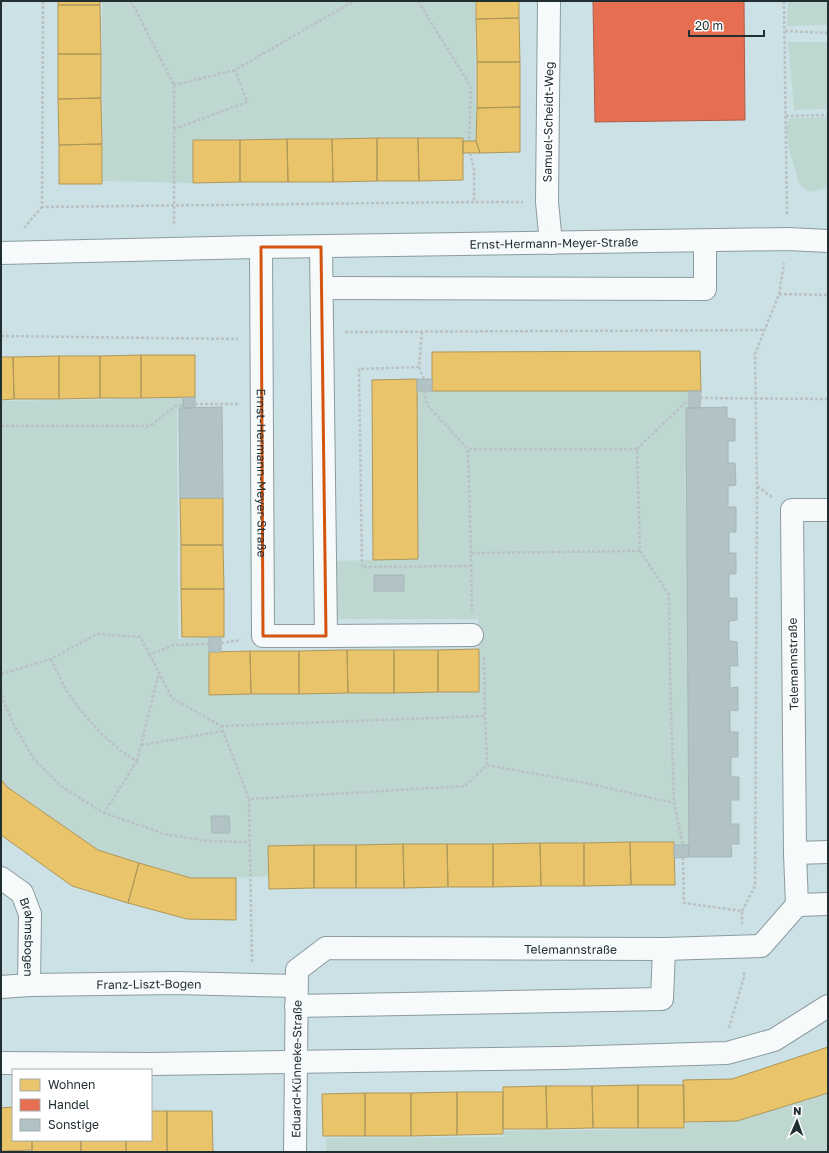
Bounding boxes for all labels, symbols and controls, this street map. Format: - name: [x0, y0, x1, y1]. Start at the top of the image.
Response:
- scale bar: [689, 12, 764, 38]
- text: 20 m: [695, 18, 723, 33]
- street label: Samuel-Scheidt-Weg: [539, 61, 557, 183]
- street label: Ernst-Hermann-Meyer-Straße: [469, 234, 639, 251]
- street label: Ernst-Hermann-Meyer-Straße: [254, 388, 270, 558]
- street label: Telemannstraße: [785, 618, 801, 710]
- street label: Brahmsbogen: [17, 895, 38, 977]
- street label: Telemannstraße: [524, 941, 617, 956]
- street label: Franz-Liszt-Bogen: [96, 975, 202, 992]
- street label: Eduard-Künneke-Straße: [288, 1000, 304, 1138]
- legend: [12, 1069, 152, 1141]
- text: Wohnen: [48, 1077, 95, 1092]
- text: Handel: [48, 1097, 90, 1112]
- north arrow: [777, 1101, 817, 1141]
- text: N: [793, 1104, 802, 1117]
- text: Sonstige: [48, 1117, 99, 1132]

